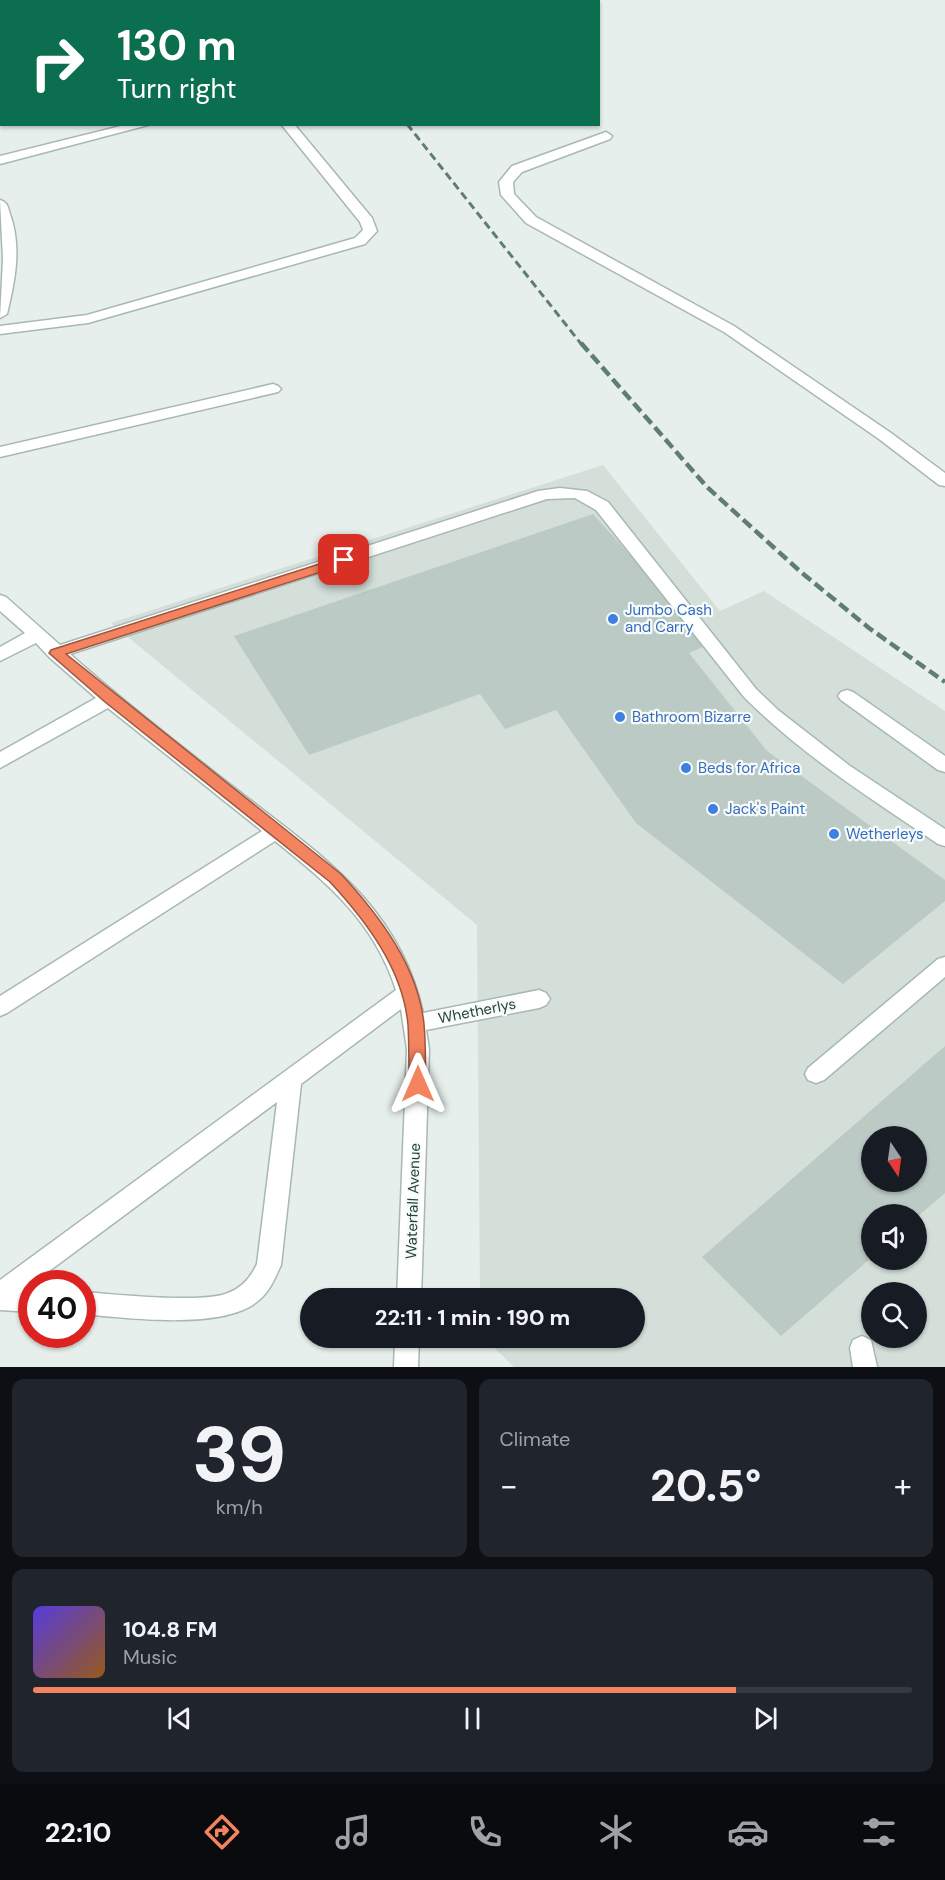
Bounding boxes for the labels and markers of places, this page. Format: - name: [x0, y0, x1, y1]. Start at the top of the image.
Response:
- pin: [318, 534, 369, 585]
- place label: Jumbo Cash and Carry: [625, 600, 712, 637]
- marker: Jumbo Cash and Carry: [606, 612, 620, 626]
- place label: Bathroom Bizarre: [632, 707, 751, 727]
- marker: Bathroom Bizarre: [613, 710, 627, 724]
- place label: Beds for Africa: [698, 758, 800, 778]
- marker: Beds for Africa: [679, 761, 693, 775]
- place label: Jack's Paint: [725, 799, 805, 819]
- marker: Jack's Paint: [706, 802, 720, 816]
- place label: Wetherleys: [846, 824, 924, 844]
- marker: Wetherleys: [827, 827, 841, 841]

